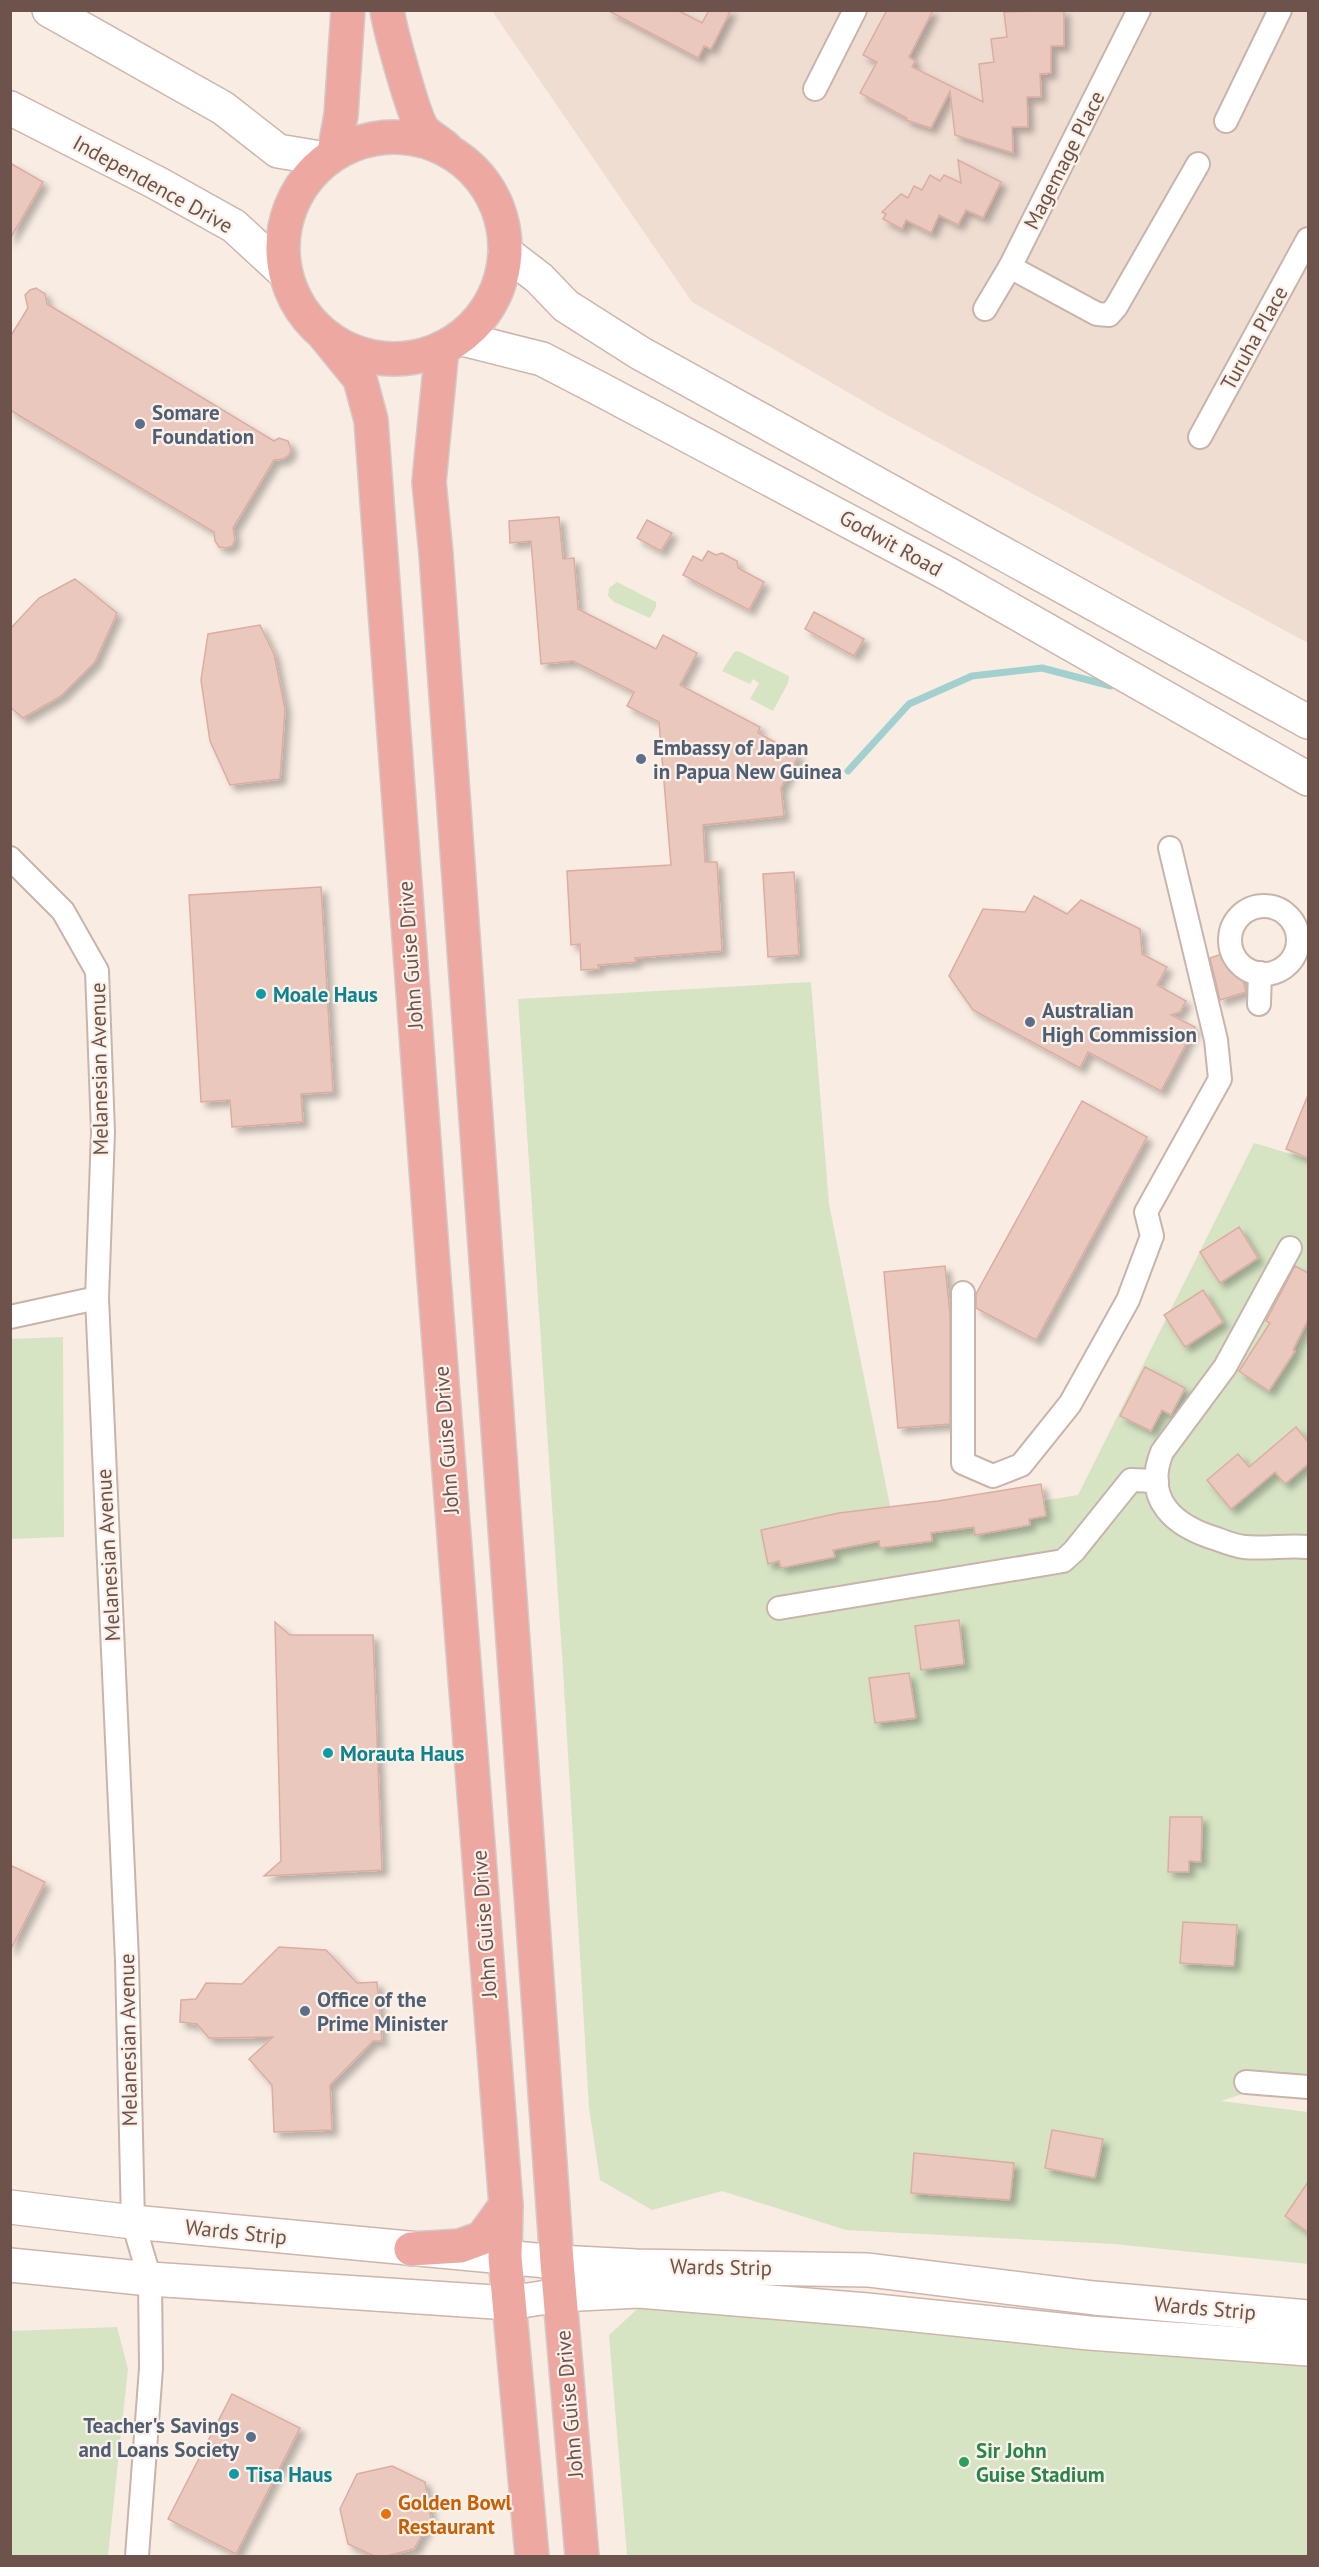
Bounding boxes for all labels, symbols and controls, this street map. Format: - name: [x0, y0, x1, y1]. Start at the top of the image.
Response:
- street label: Magemage Place: [1017, 86, 1111, 234]
- street label: Independence Drive: [68, 129, 238, 239]
- street label: Turuha Place: [1214, 281, 1294, 395]
- place label: Somare Foundation: [152, 399, 254, 450]
- marker: Somare Foundation: [133, 417, 147, 431]
- street label: Godwit Road: [835, 504, 947, 582]
- place label: Embassy of Japan in Papua New Guinea: [653, 734, 842, 785]
- marker: Embassy of Japan in Papua New Guinea: [634, 752, 648, 766]
- street label: John Guise Drive: [391, 880, 429, 1031]
- place label: Moale Haus: [273, 981, 378, 1008]
- street label: Melanesian Avenue: [84, 982, 114, 1156]
- marker: Moale Haus: [254, 987, 268, 1001]
- place label: Australian High Commission: [1042, 997, 1197, 1048]
- marker: Australian High Commission: [1023, 1015, 1037, 1029]
- street label: John Guise Drive: [427, 1365, 465, 1516]
- street label: Melanesian Avenue: [90, 1468, 126, 1642]
- place label: Morauta Haus: [340, 1740, 465, 1767]
- marker: Morauta Haus: [321, 1746, 335, 1760]
- street label: John Guise Drive: [465, 1849, 503, 2000]
- street label: Melanesian Avenue: [113, 1953, 143, 2127]
- place label: Office of the Prime Minister: [317, 1986, 449, 2037]
- marker: Office of the Prime Minister: [298, 2004, 312, 2018]
- street label: Wards Strip: [184, 2213, 288, 2251]
- street label: Wards Strip: [670, 2253, 772, 2281]
- street label: Wards Strip: [1153, 2290, 1257, 2326]
- street label: John Guise Drive: [549, 2329, 589, 2480]
- place label: Teacher's Savings and Loans Society: [78, 2412, 240, 2463]
- marker: Teacher's Savings and Loans Society: [244, 2430, 258, 2444]
- place label: Sir John Guise Stadium: [976, 2437, 1105, 2488]
- marker: Sir John Guise Stadium: [957, 2455, 971, 2469]
- place label: Tisa Haus: [246, 2461, 333, 2488]
- marker: Tisa Haus: [227, 2467, 241, 2481]
- place label: Golden Bowl Restaurant: [398, 2489, 513, 2540]
- marker: Golden Bowl Restaurant: [379, 2507, 393, 2521]

